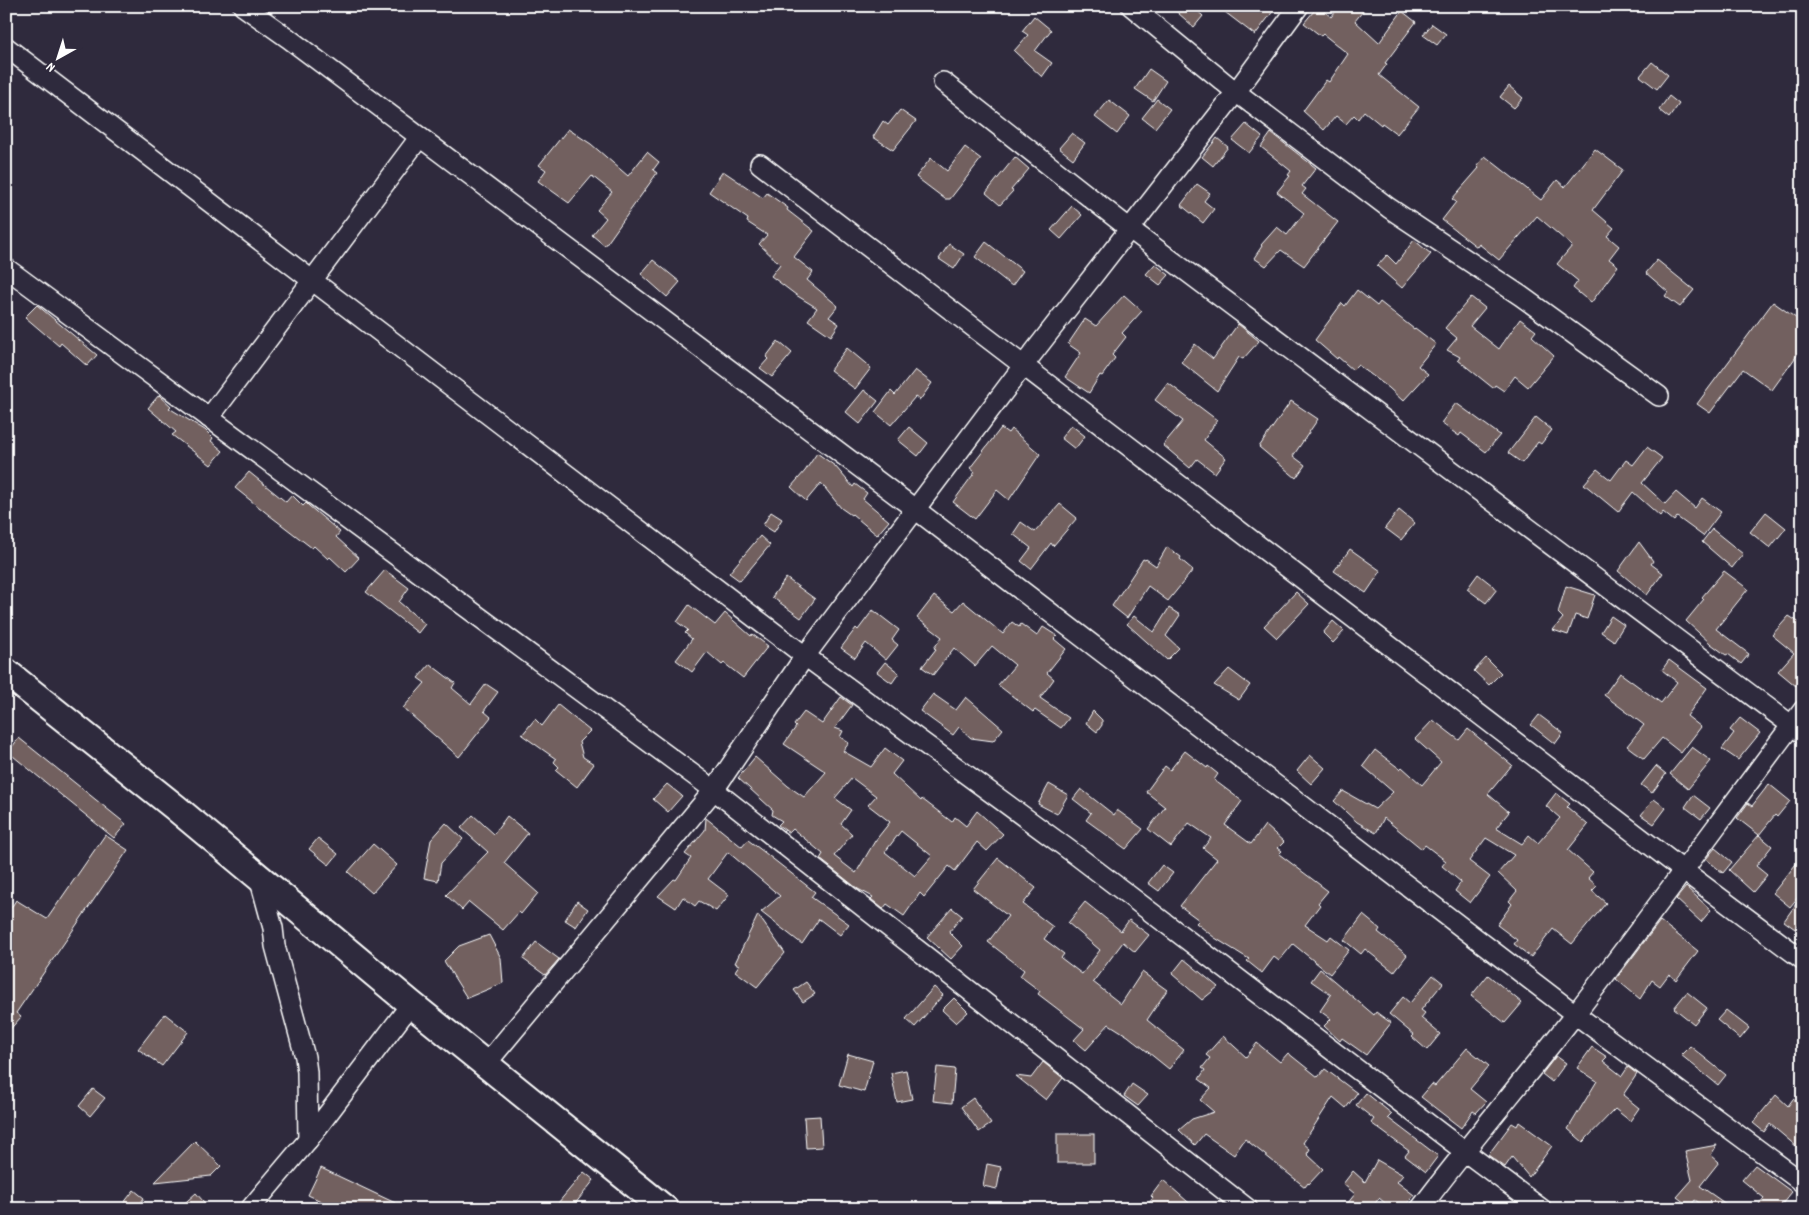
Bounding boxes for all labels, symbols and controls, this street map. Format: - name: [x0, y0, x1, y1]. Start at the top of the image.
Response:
- north arrow: [32, 32, 82, 82]
- text: N: [42, 57, 60, 76]

